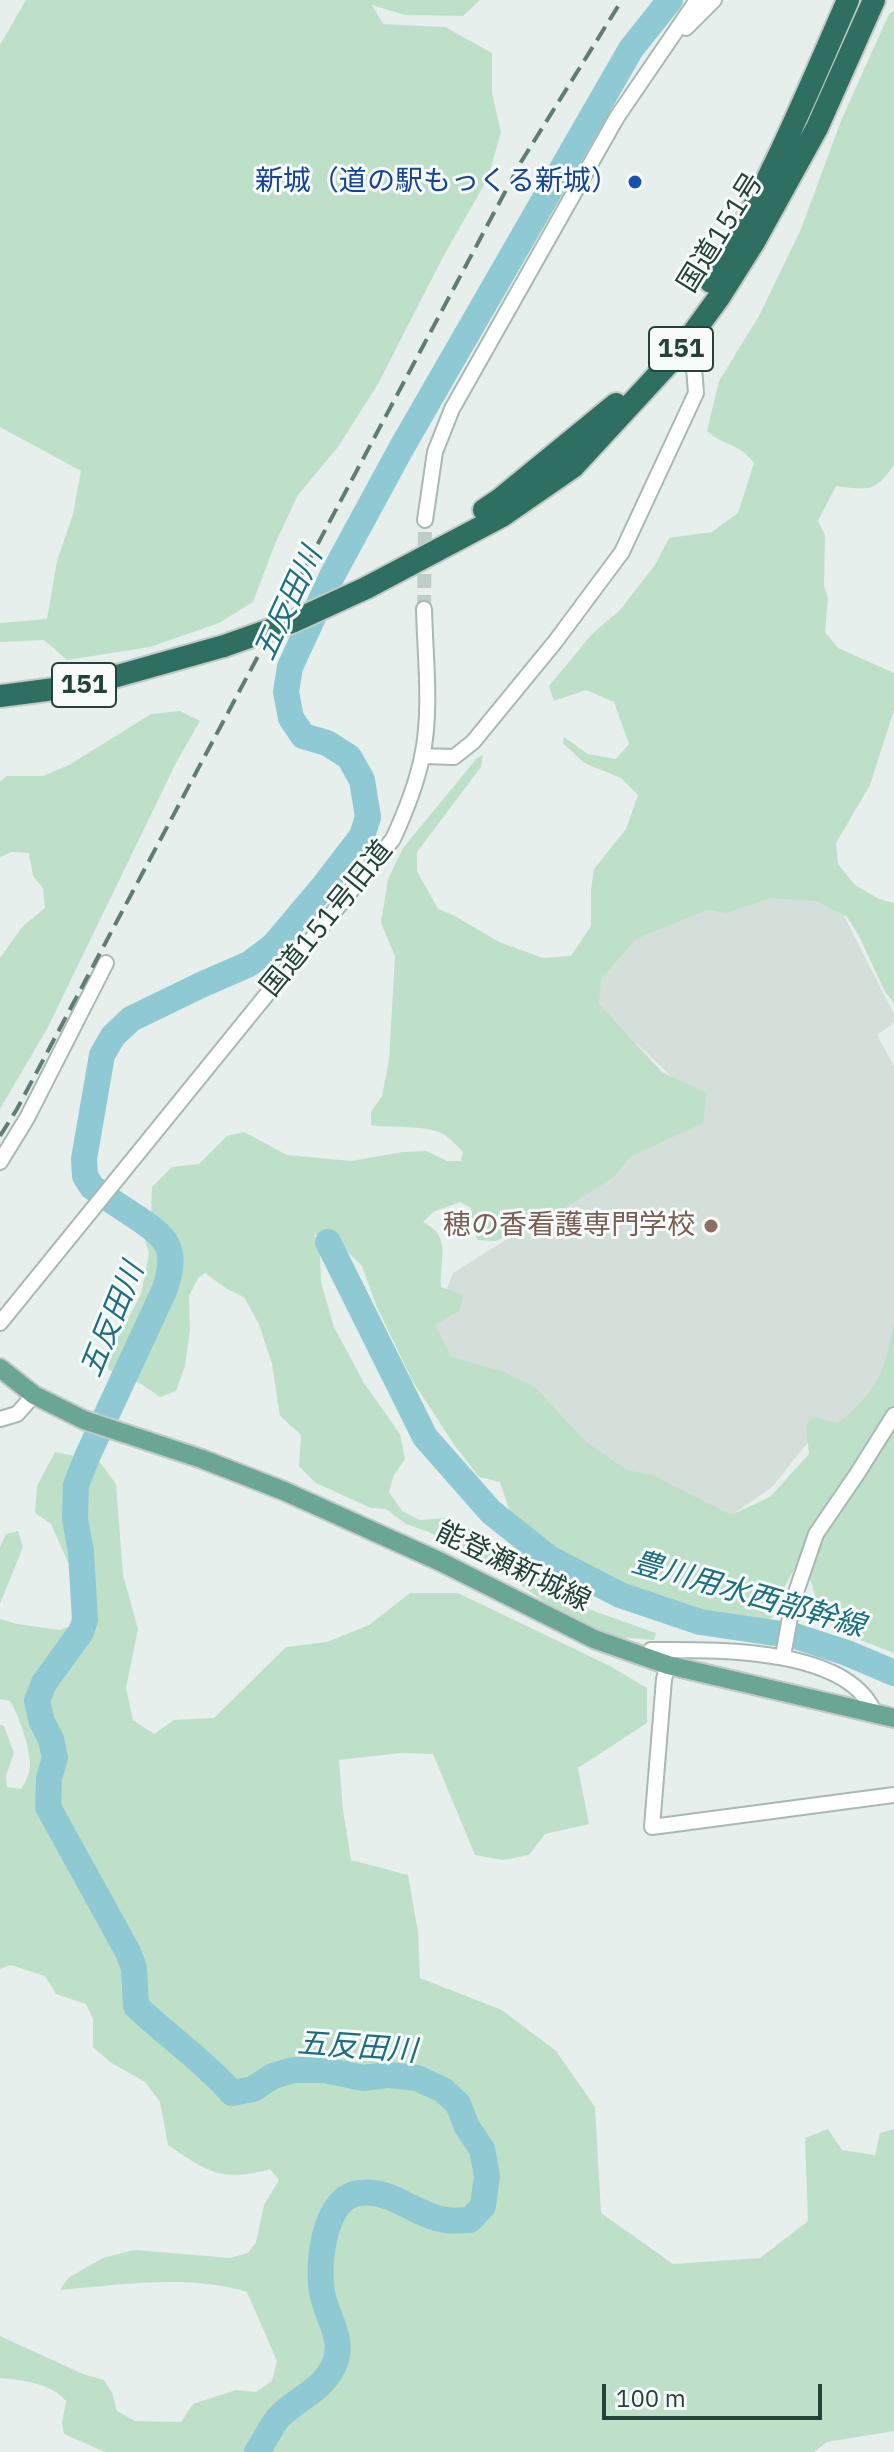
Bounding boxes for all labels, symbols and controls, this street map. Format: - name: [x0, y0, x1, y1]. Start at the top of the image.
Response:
- place label: 新城（道の駅もっくる新城）: [255, 165, 619, 199]
- street label: 国道151号: [671, 167, 771, 299]
- marker: 新城（道の駅もっくる新城）: [626, 173, 644, 191]
- road number: 151: [649, 327, 713, 371]
- water label: 五反田川: [247, 542, 331, 666]
- road number: 151: [52, 663, 116, 707]
- street label: 国道151号旧道: [254, 834, 400, 1004]
- place label: 穂の香看護専門学校: [443, 1209, 695, 1243]
- marker: 穂の香看護専門学校: [702, 1217, 720, 1235]
- water label: 五反田川: [74, 1258, 152, 1382]
- street label: 能登瀬新城線: [430, 1515, 596, 1619]
- water label: 豊川用水西部幹線: [628, 1545, 868, 1645]
- water label: 五反田川: [296, 2026, 418, 2070]
- scale bar: [606, 2368, 826, 2418]
- text: 100 m: [616, 2382, 686, 2414]

